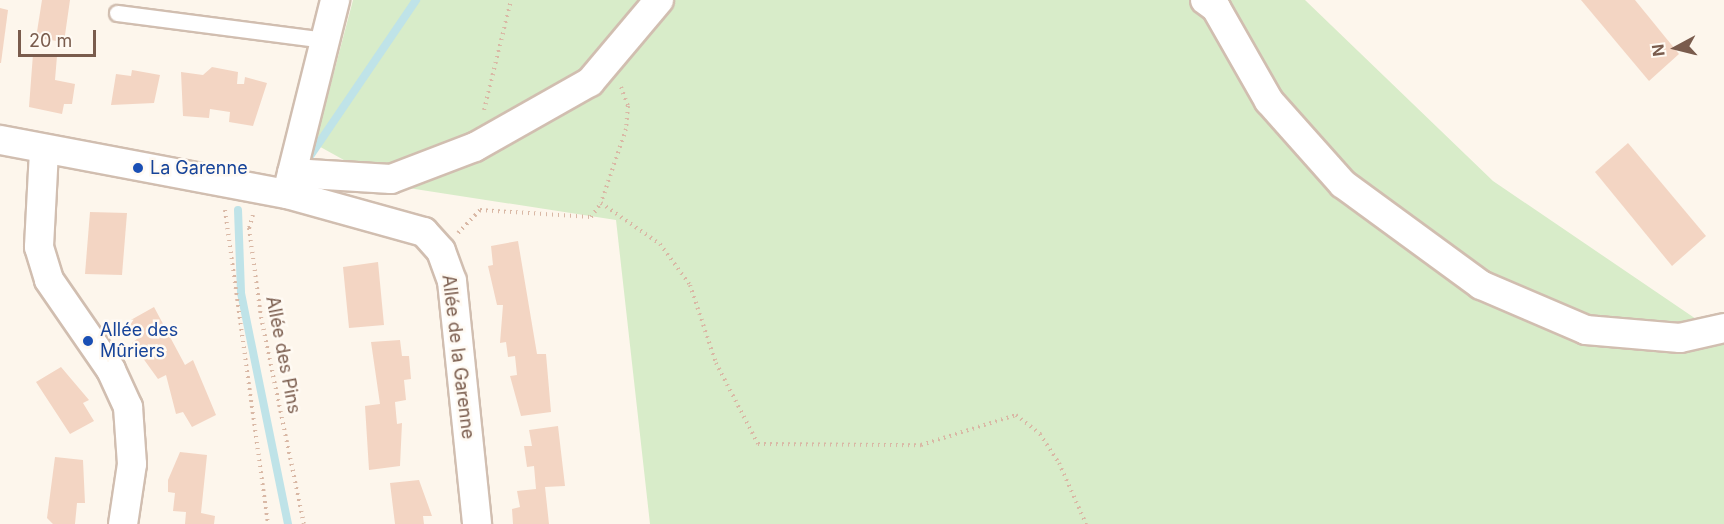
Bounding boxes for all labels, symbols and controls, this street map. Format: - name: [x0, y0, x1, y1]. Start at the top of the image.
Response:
- scale bar: [21, 18, 99, 56]
- north arrow: [1646, 18, 1706, 78]
- text: 20 m: [29, 30, 72, 51]
- text: N: [1647, 43, 1669, 57]
- place label: La Garenne: [150, 157, 248, 179]
- marker: La Garenne: [131, 161, 145, 175]
- street label: Allée de la Garenne: [437, 274, 479, 440]
- street label: Allée des Pins: [261, 294, 305, 416]
- place label: Allée des Mûriers: [100, 320, 178, 362]
- marker: Allée des Mûriers: [81, 334, 95, 348]

